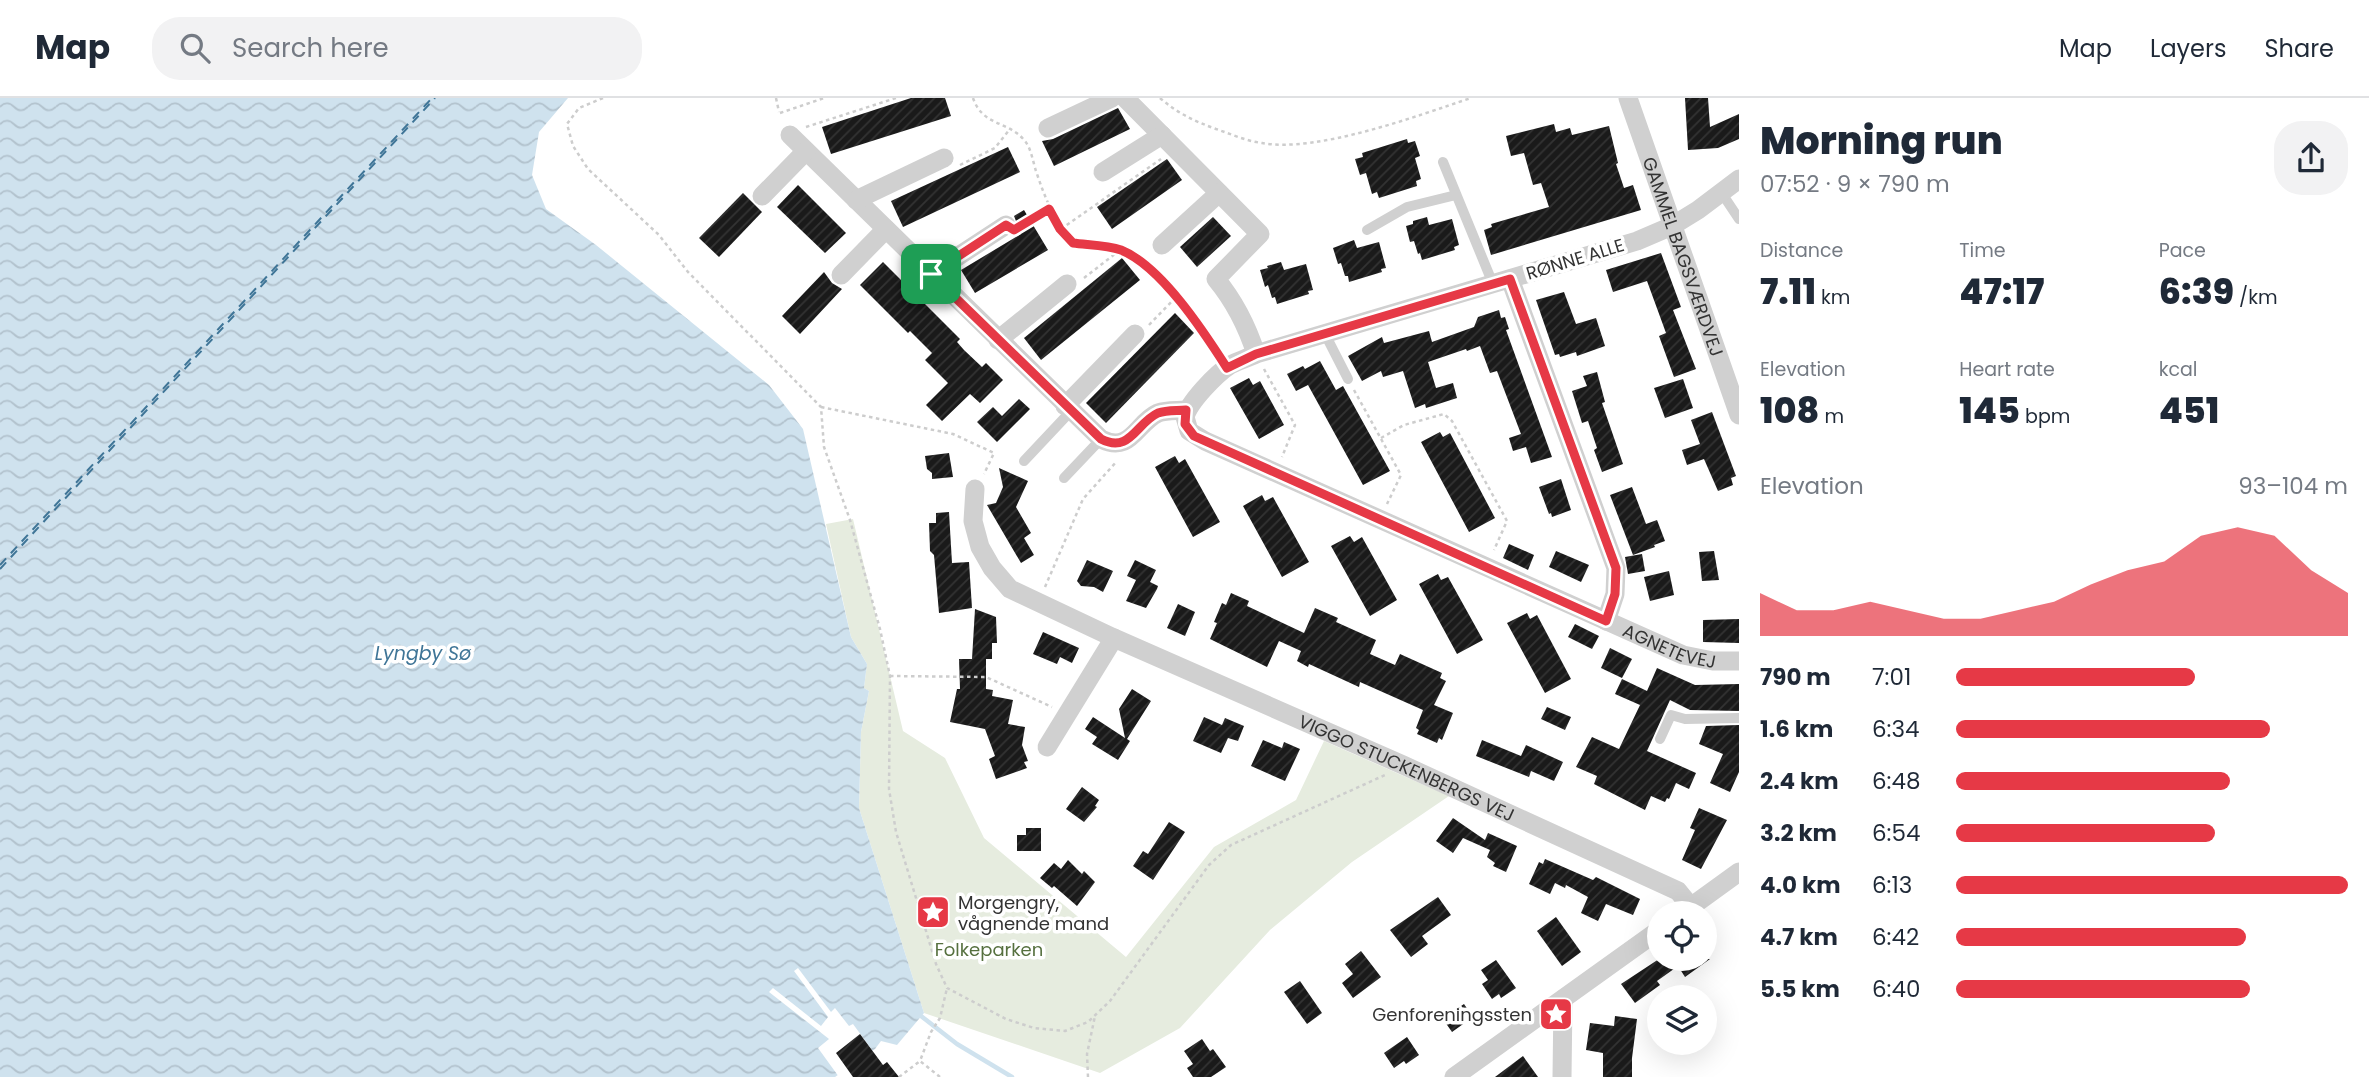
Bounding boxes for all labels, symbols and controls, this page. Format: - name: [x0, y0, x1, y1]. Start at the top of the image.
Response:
- search box: [152, 17, 642, 80]
- text: Map: [35, 24, 110, 71]
- icon: search: [176, 29, 214, 67]
- text: Search here: [232, 30, 389, 66]
- text: Map: [2059, 32, 2112, 65]
- text: Layers: [2150, 32, 2226, 65]
- text: Share: [2264, 32, 2334, 65]
- text: Morning run: [1760, 114, 2003, 167]
- button: share: [2274, 121, 2348, 195]
- street label: GAMMEL BAGSVÆRDVEJ: [1637, 153, 1730, 360]
- text: 07:52 · 9 × 790 m: [1760, 168, 1950, 200]
- street label: RØNNE ALLE: [1523, 232, 1627, 286]
- text: Distance: [1760, 237, 1843, 264]
- text: Time: [1959, 237, 2006, 264]
- text: Pace: [2159, 237, 2206, 264]
- pin: [901, 244, 961, 304]
- icon: arrive: [912, 255, 950, 293]
- text: 7.11: [1760, 267, 1816, 316]
- text: 47:17: [1959, 267, 2044, 316]
- text: 6:39: [2159, 267, 2234, 316]
- text: km: [1816, 284, 1850, 311]
- text: /km: [2234, 284, 2278, 311]
- text: Elevation: [1760, 356, 1846, 383]
- text: Heart rate: [1959, 356, 2055, 383]
- text: kcal: [2159, 356, 2198, 383]
- text: 108: [1760, 386, 1819, 435]
- text: 145: [1959, 386, 2020, 435]
- text: 451: [2159, 386, 2219, 435]
- text: m: [1819, 403, 1844, 430]
- text: bpm: [2020, 403, 2070, 430]
- text: Elevation: [1760, 470, 1864, 502]
- text: 93–104 m: [2238, 470, 2348, 502]
- street label: AGNETEVEJ: [1619, 617, 1718, 674]
- water label: Lyngby Sø: [375, 640, 472, 667]
- text: 790 m: [1760, 661, 1831, 693]
- text: 7:01: [1872, 661, 1911, 693]
- street label: VIGGO STUCKENBERGS VEJ: [1295, 708, 1519, 827]
- text: 1.6 km: [1760, 713, 1833, 745]
- text: 6:34: [1872, 713, 1920, 745]
- text: 2.4 km: [1760, 765, 1839, 797]
- text: 6:48: [1872, 765, 1920, 797]
- text: 3.2 km: [1760, 817, 1837, 849]
- text: 6:54: [1872, 817, 1920, 849]
- text: 4.0 km: [1760, 869, 1841, 901]
- text: 6:13: [1872, 869, 1912, 901]
- place label: Morgengry, vågnende mand: [958, 890, 1109, 936]
- place icon: Morgengry, vågnende mand: [914, 893, 952, 931]
- map controls: [1647, 901, 1717, 1055]
- button: locate: [1647, 901, 1717, 971]
- text: 4.7 km: [1760, 921, 1838, 953]
- text: 6:42: [1872, 921, 1919, 953]
- park label: Folkeparken: [935, 937, 1043, 962]
- text: 5.5 km: [1760, 973, 1840, 1005]
- text: 6:40: [1872, 973, 1920, 1005]
- button: layers: [1647, 985, 1717, 1055]
- place icon: Genforeningssten: [1537, 995, 1575, 1033]
- place label: Genforeningssten: [1372, 1002, 1532, 1027]

